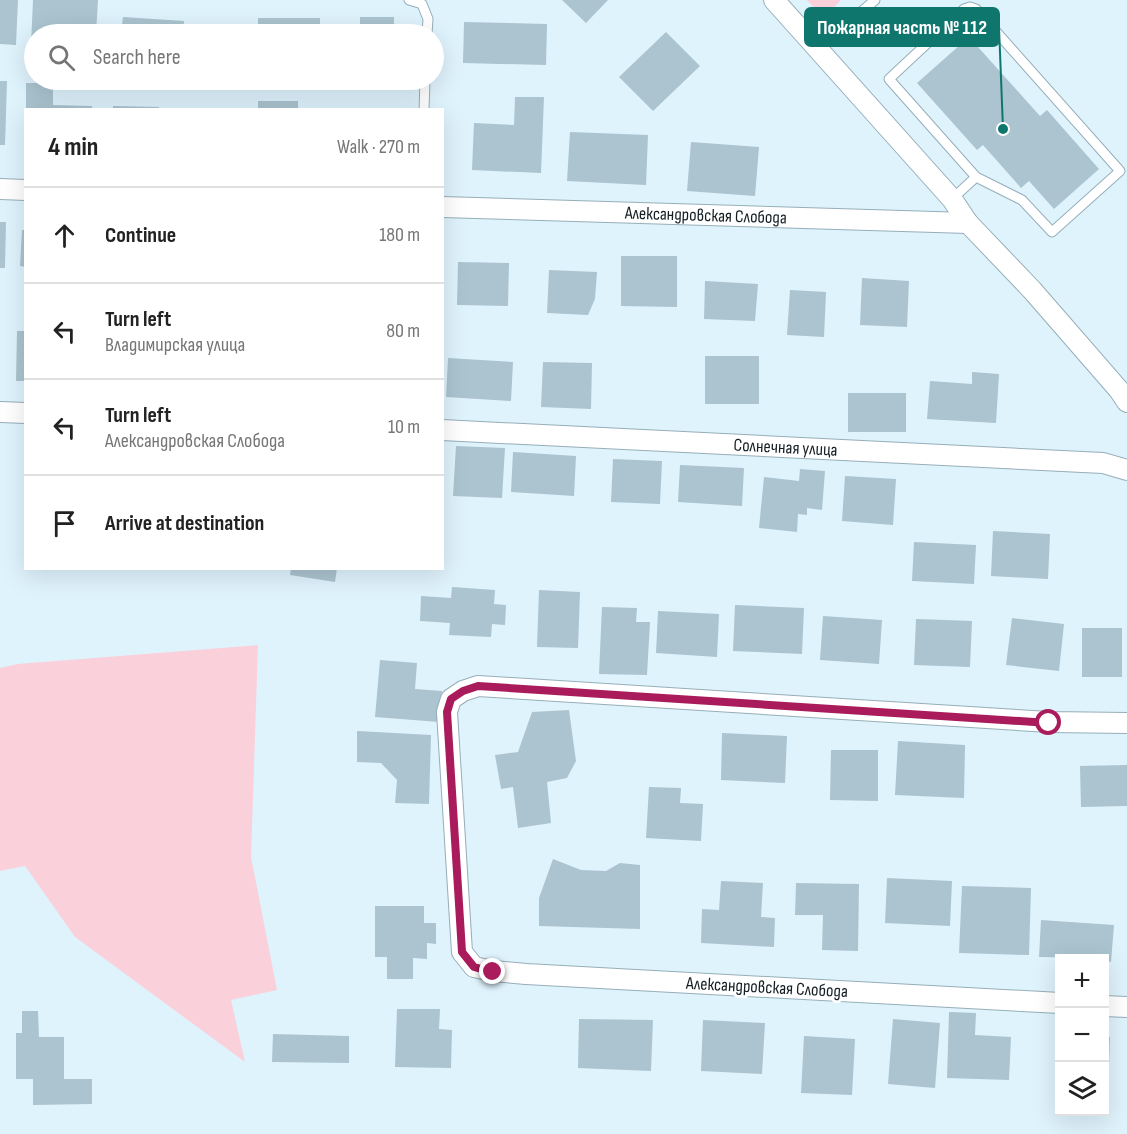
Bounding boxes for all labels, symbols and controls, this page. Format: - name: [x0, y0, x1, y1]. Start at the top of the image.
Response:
- callout: Пожарная часть № 112: [805, 8, 999, 46]
- text: Пожарная часть № 112: [817, 16, 987, 40]
- search box: [24, 24, 444, 90]
- icon: search: [45, 41, 78, 74]
- text: Search here: [93, 44, 180, 71]
- text: 4 min: [48, 132, 98, 163]
- text: Walk · 270 m: [337, 135, 420, 159]
- street label: Александровская Слобода: [624, 203, 787, 228]
- icon: ahead: [48, 219, 81, 252]
- text: Continue: [105, 222, 176, 249]
- text: 180 m: [379, 223, 420, 247]
- text: Turn left: [105, 306, 171, 333]
- icon: left: [48, 315, 81, 348]
- text: 80 m: [386, 319, 420, 343]
- text: Владимирская улица: [105, 333, 245, 357]
- text: Turn left: [105, 402, 171, 429]
- icon: left: [48, 411, 81, 444]
- text: 10 m: [388, 415, 420, 439]
- text: Александровская Слобода: [105, 429, 285, 453]
- street label: Солнечная улица: [733, 435, 838, 461]
- icon: arrive: [48, 507, 81, 540]
- text: Arrive at destination: [105, 510, 264, 537]
- route start: [1035, 709, 1061, 735]
- map controls: [1055, 954, 1109, 1116]
- button: +: [1055, 954, 1109, 1008]
- route end: [479, 958, 505, 984]
- street label: Александровская Слобода: [685, 973, 848, 1002]
- button: −: [1055, 1008, 1109, 1062]
- button: layers: [1055, 1062, 1109, 1116]

